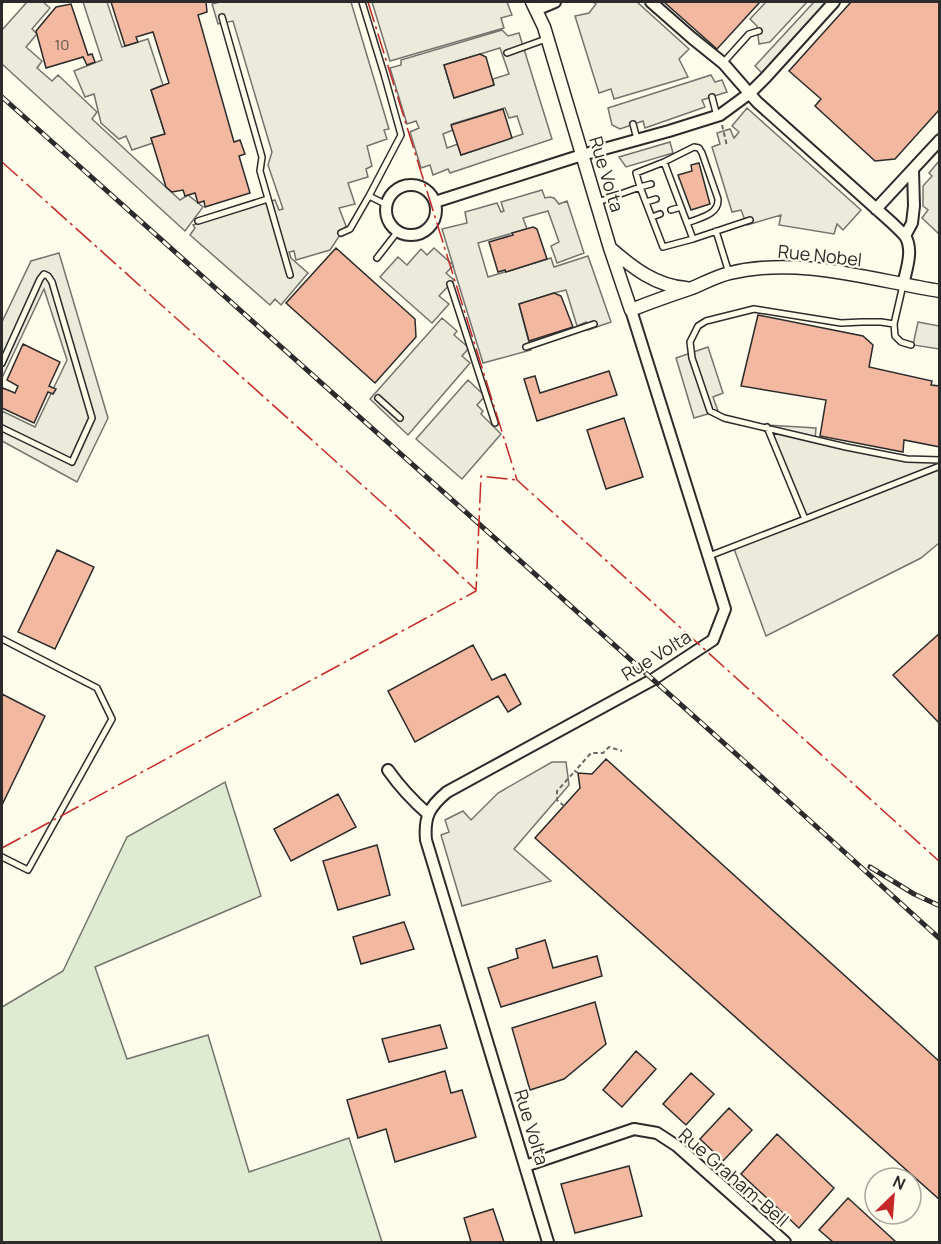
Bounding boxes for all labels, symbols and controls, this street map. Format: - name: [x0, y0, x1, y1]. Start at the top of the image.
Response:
- house number: 10: [55, 34, 70, 55]
- street label: Rue Volta: [584, 133, 630, 215]
- street label: Rue Nobel: [777, 239, 863, 271]
- street label: Rue Volta: [617, 624, 695, 686]
- street label: Rue Volta: [509, 1086, 555, 1168]
- street label: Rue Graham-Bell: [674, 1123, 794, 1231]
- north arrow: [863, 1166, 923, 1226]
- text: N: [889, 1170, 909, 1195]

